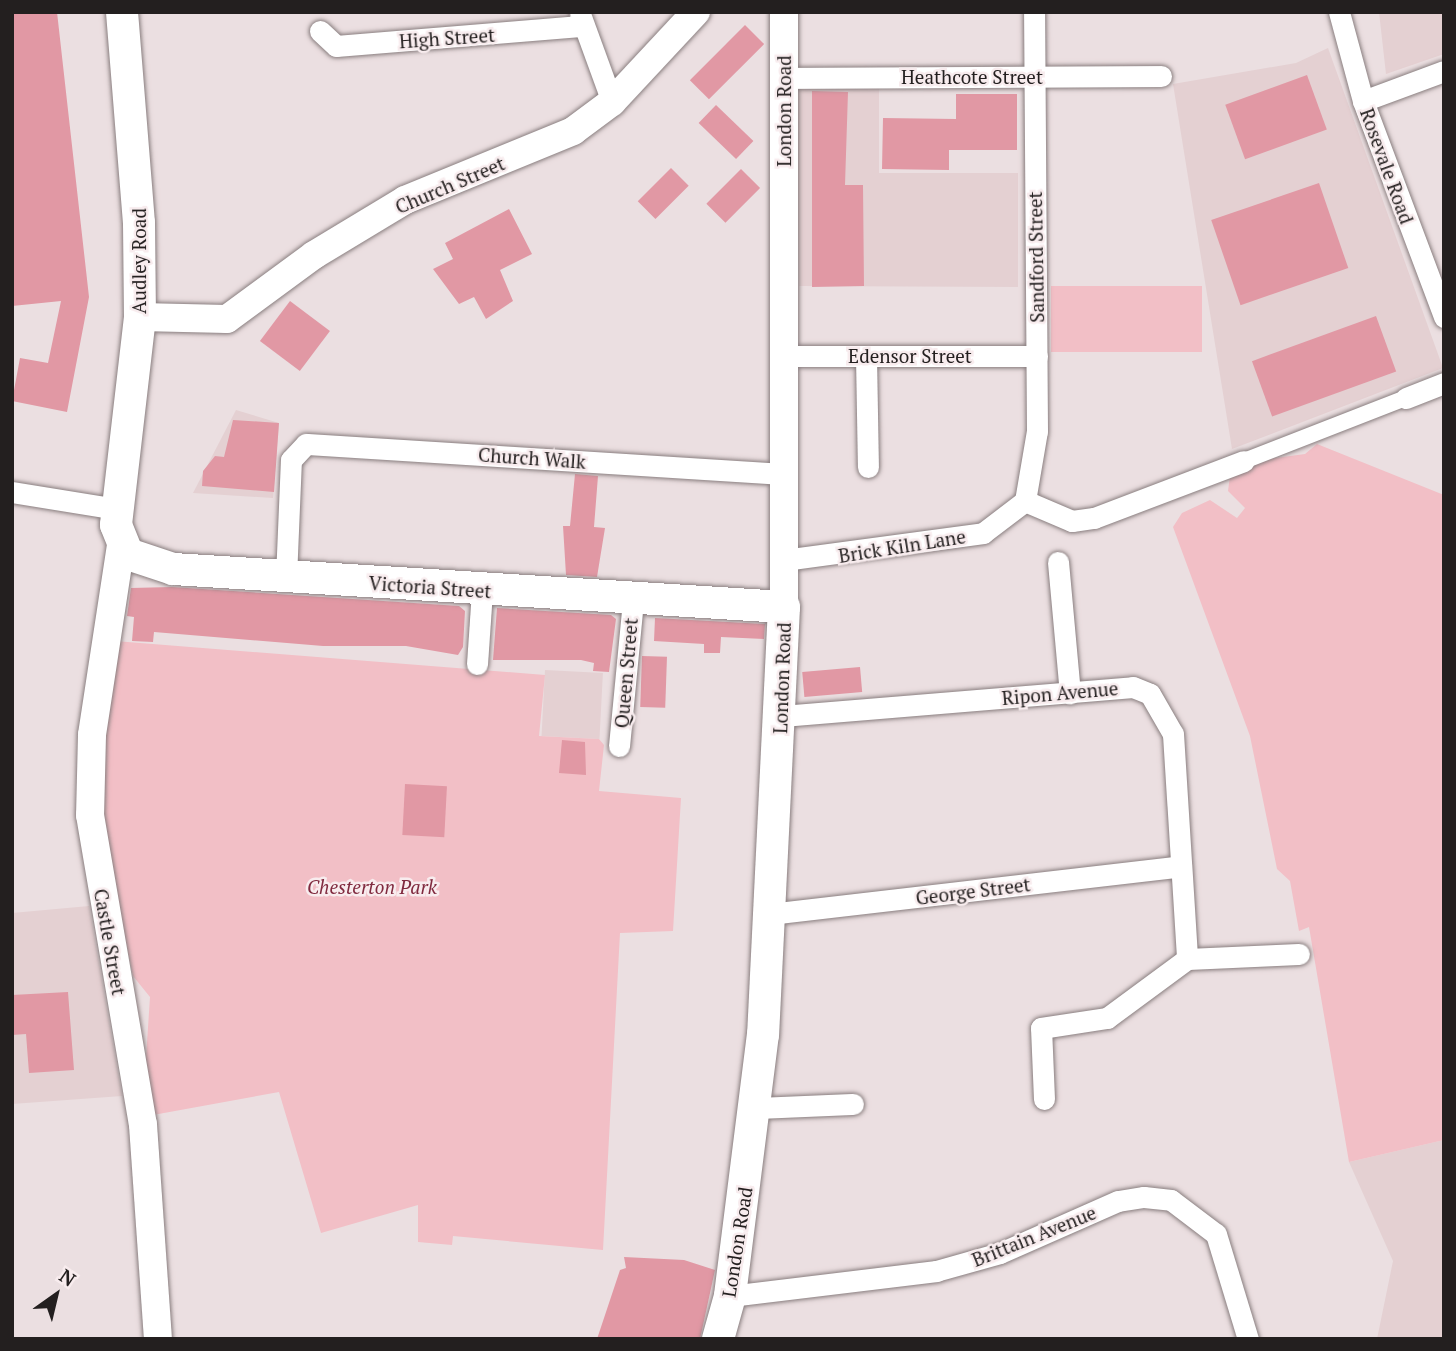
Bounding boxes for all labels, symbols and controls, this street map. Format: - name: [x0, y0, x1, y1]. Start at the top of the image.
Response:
- street label: High Street: [398, 23, 496, 53]
- street label: London Road: [773, 55, 795, 167]
- street label: Heathcote Street: [901, 66, 1043, 88]
- street label: Rosevale Road: [1356, 105, 1418, 227]
- street label: Church Street: [392, 152, 508, 218]
- street label: Sandford Street: [1023, 191, 1049, 323]
- street label: Audley Road: [128, 208, 150, 314]
- street label: Edensor Street: [848, 345, 972, 367]
- street label: Church Walk: [477, 443, 587, 473]
- street label: Brick Kiln Lane: [837, 525, 967, 567]
- street label: Victoria Street: [368, 571, 492, 603]
- street label: Queen Street: [610, 617, 642, 729]
- street label: London Road: [769, 622, 795, 734]
- street label: Ripon Avenue: [1001, 677, 1119, 709]
- street label: George Street: [914, 873, 1032, 909]
- park label: Chesterton Park: [307, 876, 437, 898]
- street label: Castle Street: [89, 887, 131, 997]
- street label: London Road: [717, 1185, 757, 1299]
- street label: Brittain Avenue: [968, 1201, 1100, 1271]
- north arrow: [21, 1260, 91, 1330]
- text: N: [55, 1263, 81, 1292]

